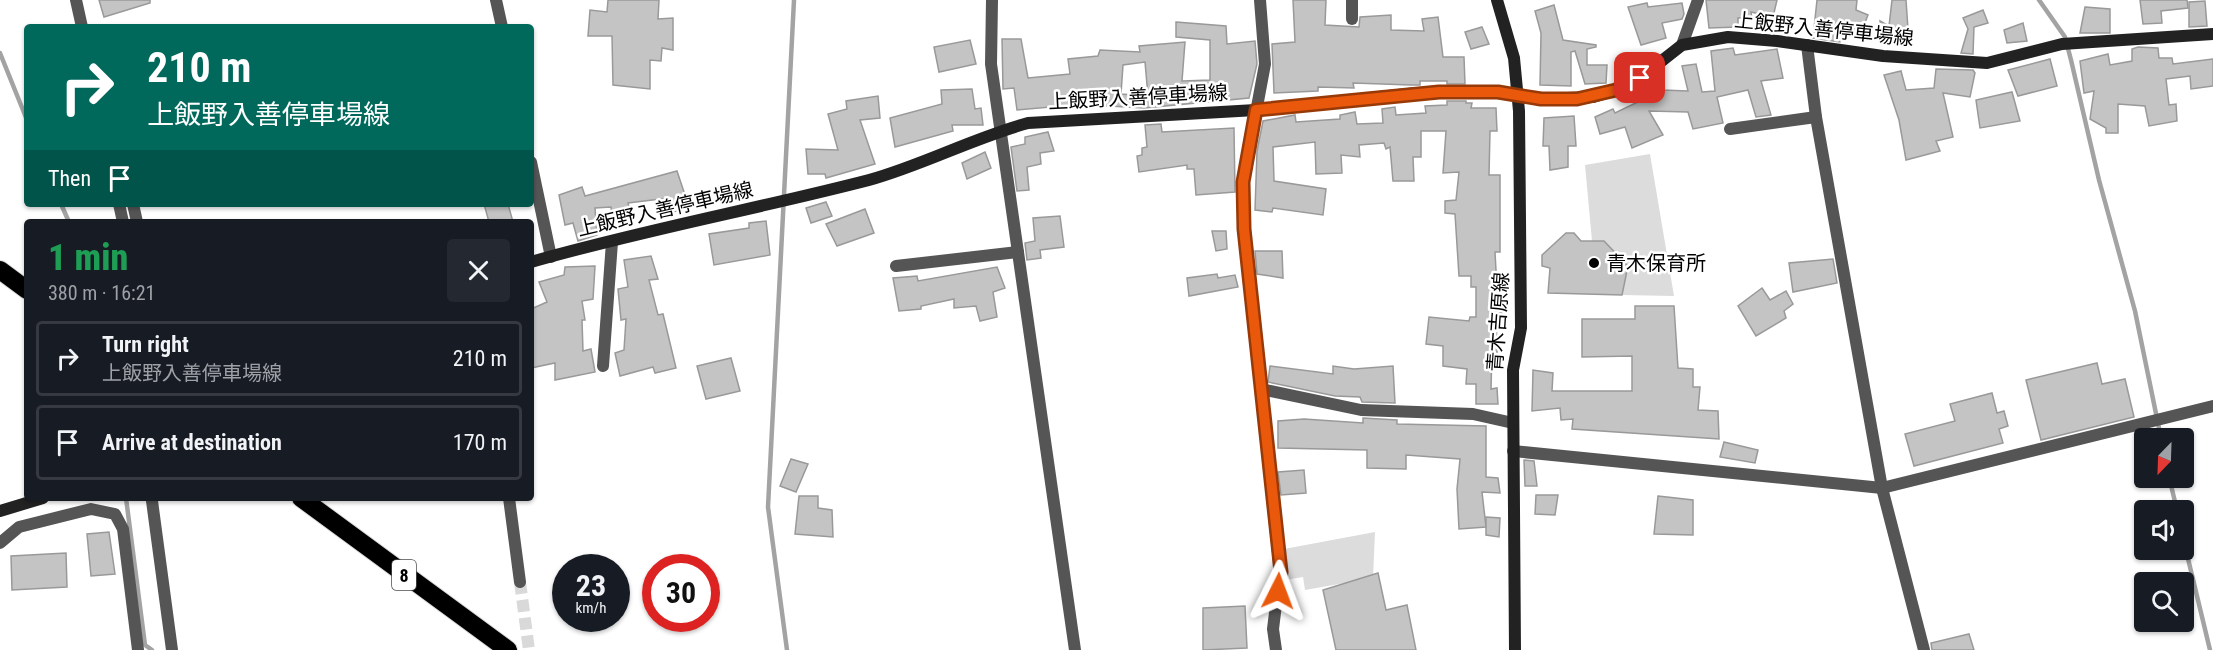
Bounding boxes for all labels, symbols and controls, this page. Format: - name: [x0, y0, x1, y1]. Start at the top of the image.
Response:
- street label: 上飯野入善停車場線: [1733, 8, 1915, 50]
- text: 210 m: [147, 43, 252, 92]
- icon: right: [48, 48, 126, 126]
- pin: [1614, 52, 1665, 103]
- icon: arrive: [1623, 61, 1656, 94]
- street label: 上飯野入善停車場線: [1047, 80, 1229, 114]
- text: 上飯野入善停車場線: [147, 99, 390, 131]
- icon: arrive: [103, 162, 136, 195]
- text: Then: [48, 166, 91, 191]
- street label: 上飯野入善停車場線: [575, 177, 755, 241]
- text: 1 min: [48, 237, 128, 279]
- button: close: [447, 239, 510, 302]
- place label: 青木保育所: [1606, 251, 1706, 275]
- marker: 青木保育所: [1587, 256, 1601, 270]
- street label: 青木吉原線: [1483, 271, 1513, 373]
- text: 380 m · 16:21: [48, 281, 155, 305]
- text: Turn right: [102, 332, 189, 357]
- icon: right: [51, 342, 84, 375]
- text: 210 m: [453, 346, 507, 371]
- text: 上飯野入善停車場線: [102, 361, 282, 385]
- icon: arrive: [51, 426, 84, 459]
- north arrow: [2134, 428, 2194, 488]
- map controls: [2134, 428, 2194, 632]
- text: Arrive at destination: [102, 430, 282, 455]
- text: 170 m: [453, 430, 507, 455]
- button: sound: [2134, 500, 2194, 560]
- speed limit sign: 30: [642, 554, 720, 632]
- position arrow: [1246, 559, 1310, 623]
- road number: 8: [392, 560, 416, 590]
- text: 23: [576, 568, 606, 603]
- button: search: [2134, 572, 2194, 632]
- text: km/h: [576, 599, 606, 617]

